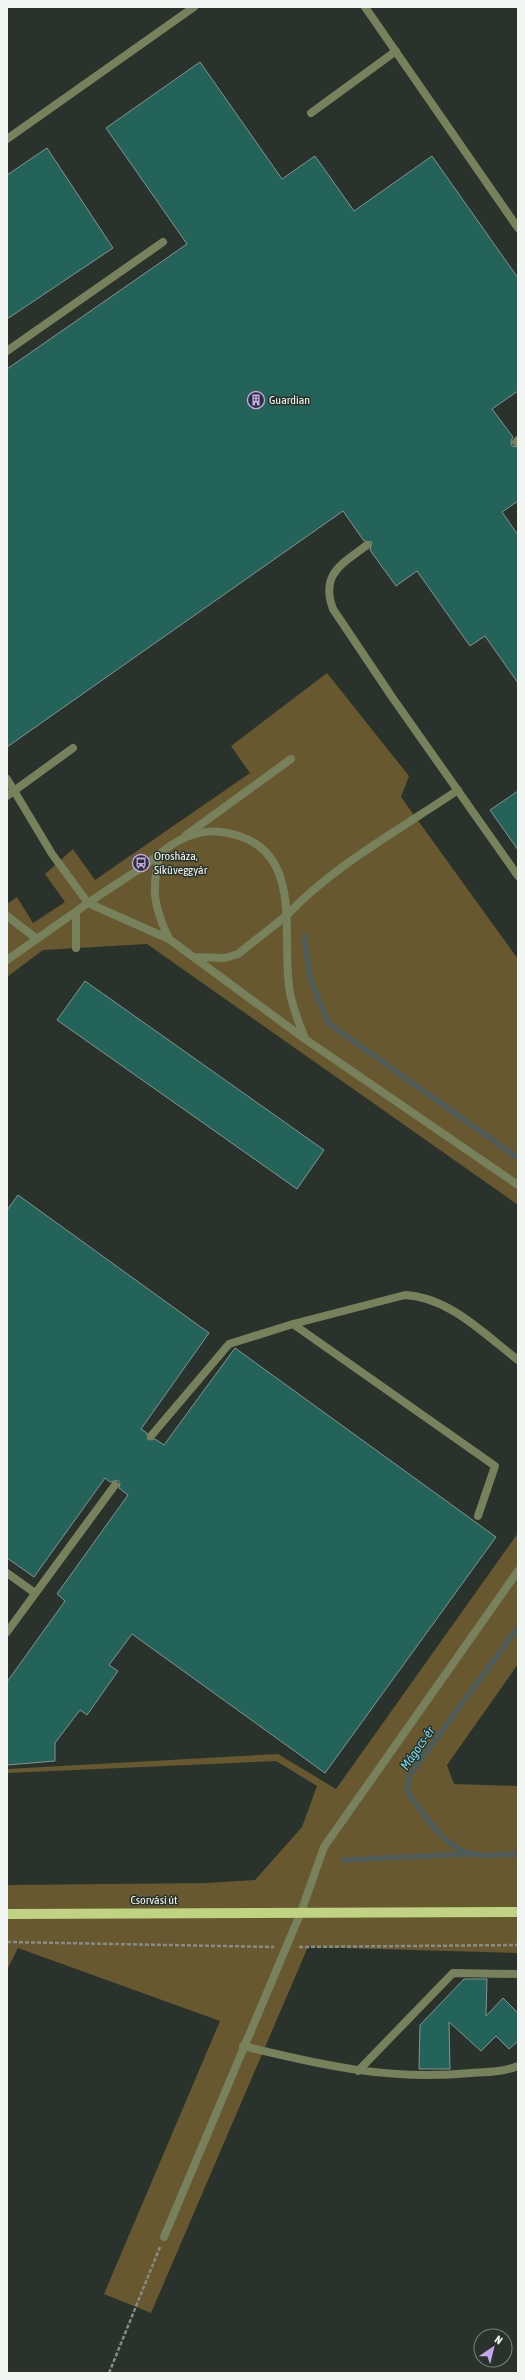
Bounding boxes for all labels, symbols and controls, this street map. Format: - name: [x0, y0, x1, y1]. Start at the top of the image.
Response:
- building icon: Guardian: [246, 390, 266, 410]
- place label: Guardian: [269, 393, 310, 407]
- place label: Orosháza, Síküveggyár: [154, 849, 208, 877]
- bus stop icon: Orosháza, Síküveggyár: [131, 853, 151, 873]
- water label: Mágocs-ér: [397, 1723, 438, 1773]
- street label: Csorvási út: [130, 1893, 178, 1907]
- north arrow: [473, 2328, 513, 2368]
- text: N: [493, 2333, 505, 2347]

